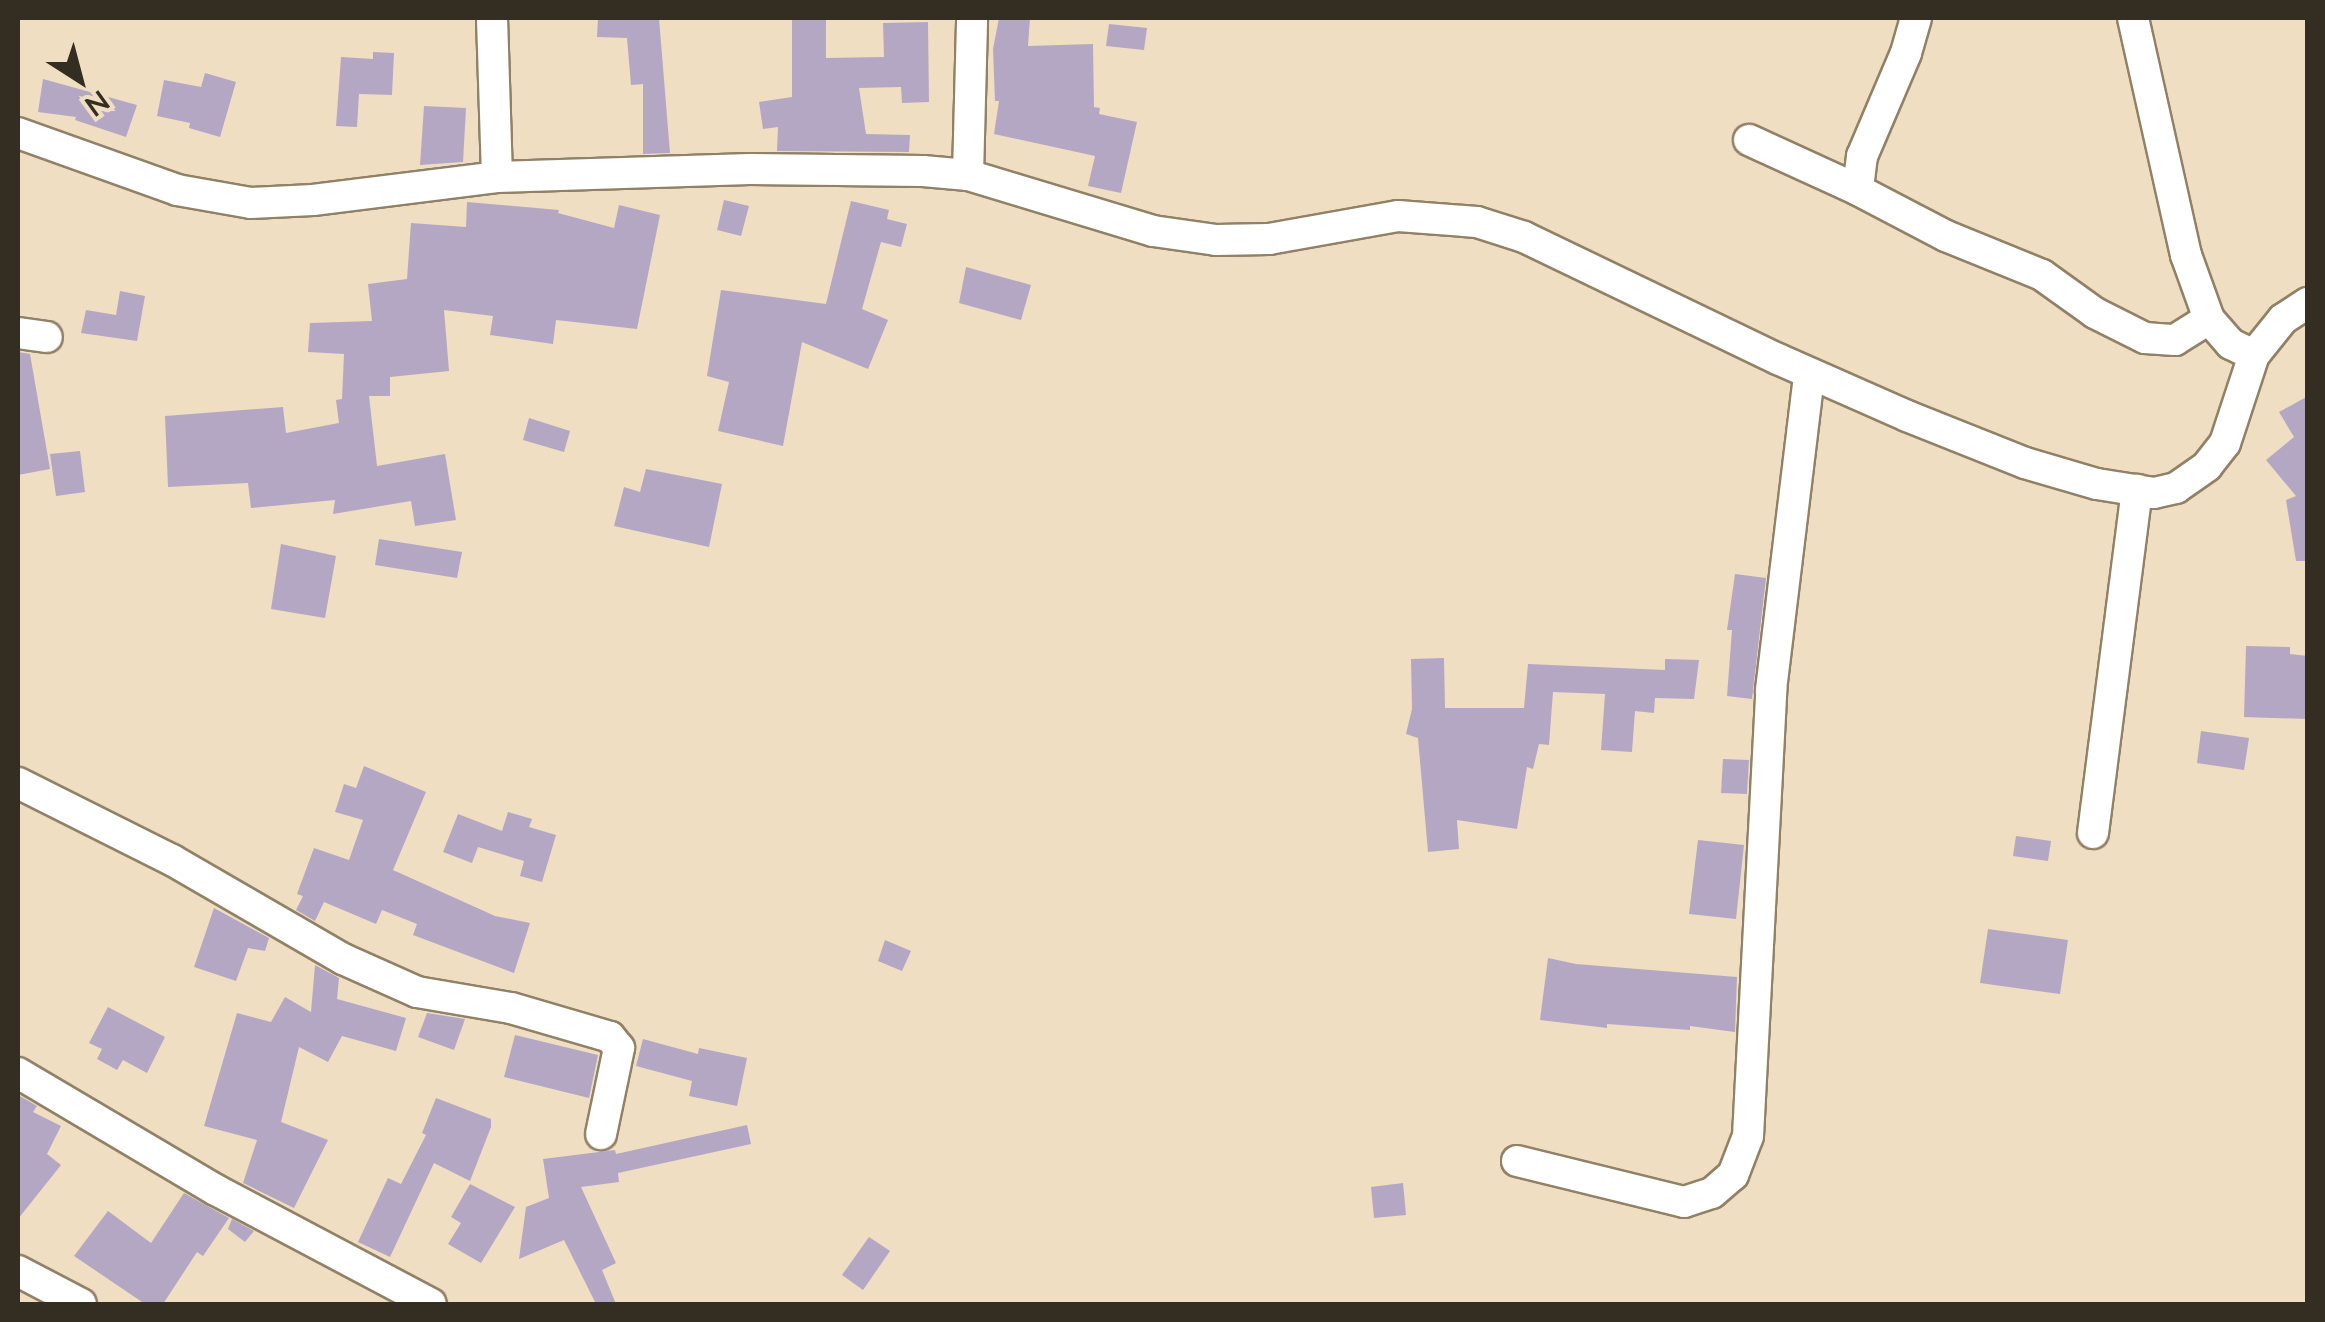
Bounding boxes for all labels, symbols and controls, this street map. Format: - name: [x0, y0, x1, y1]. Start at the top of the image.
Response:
- north arrow: [30, 30, 130, 130]
- text: N: [79, 84, 116, 124]

